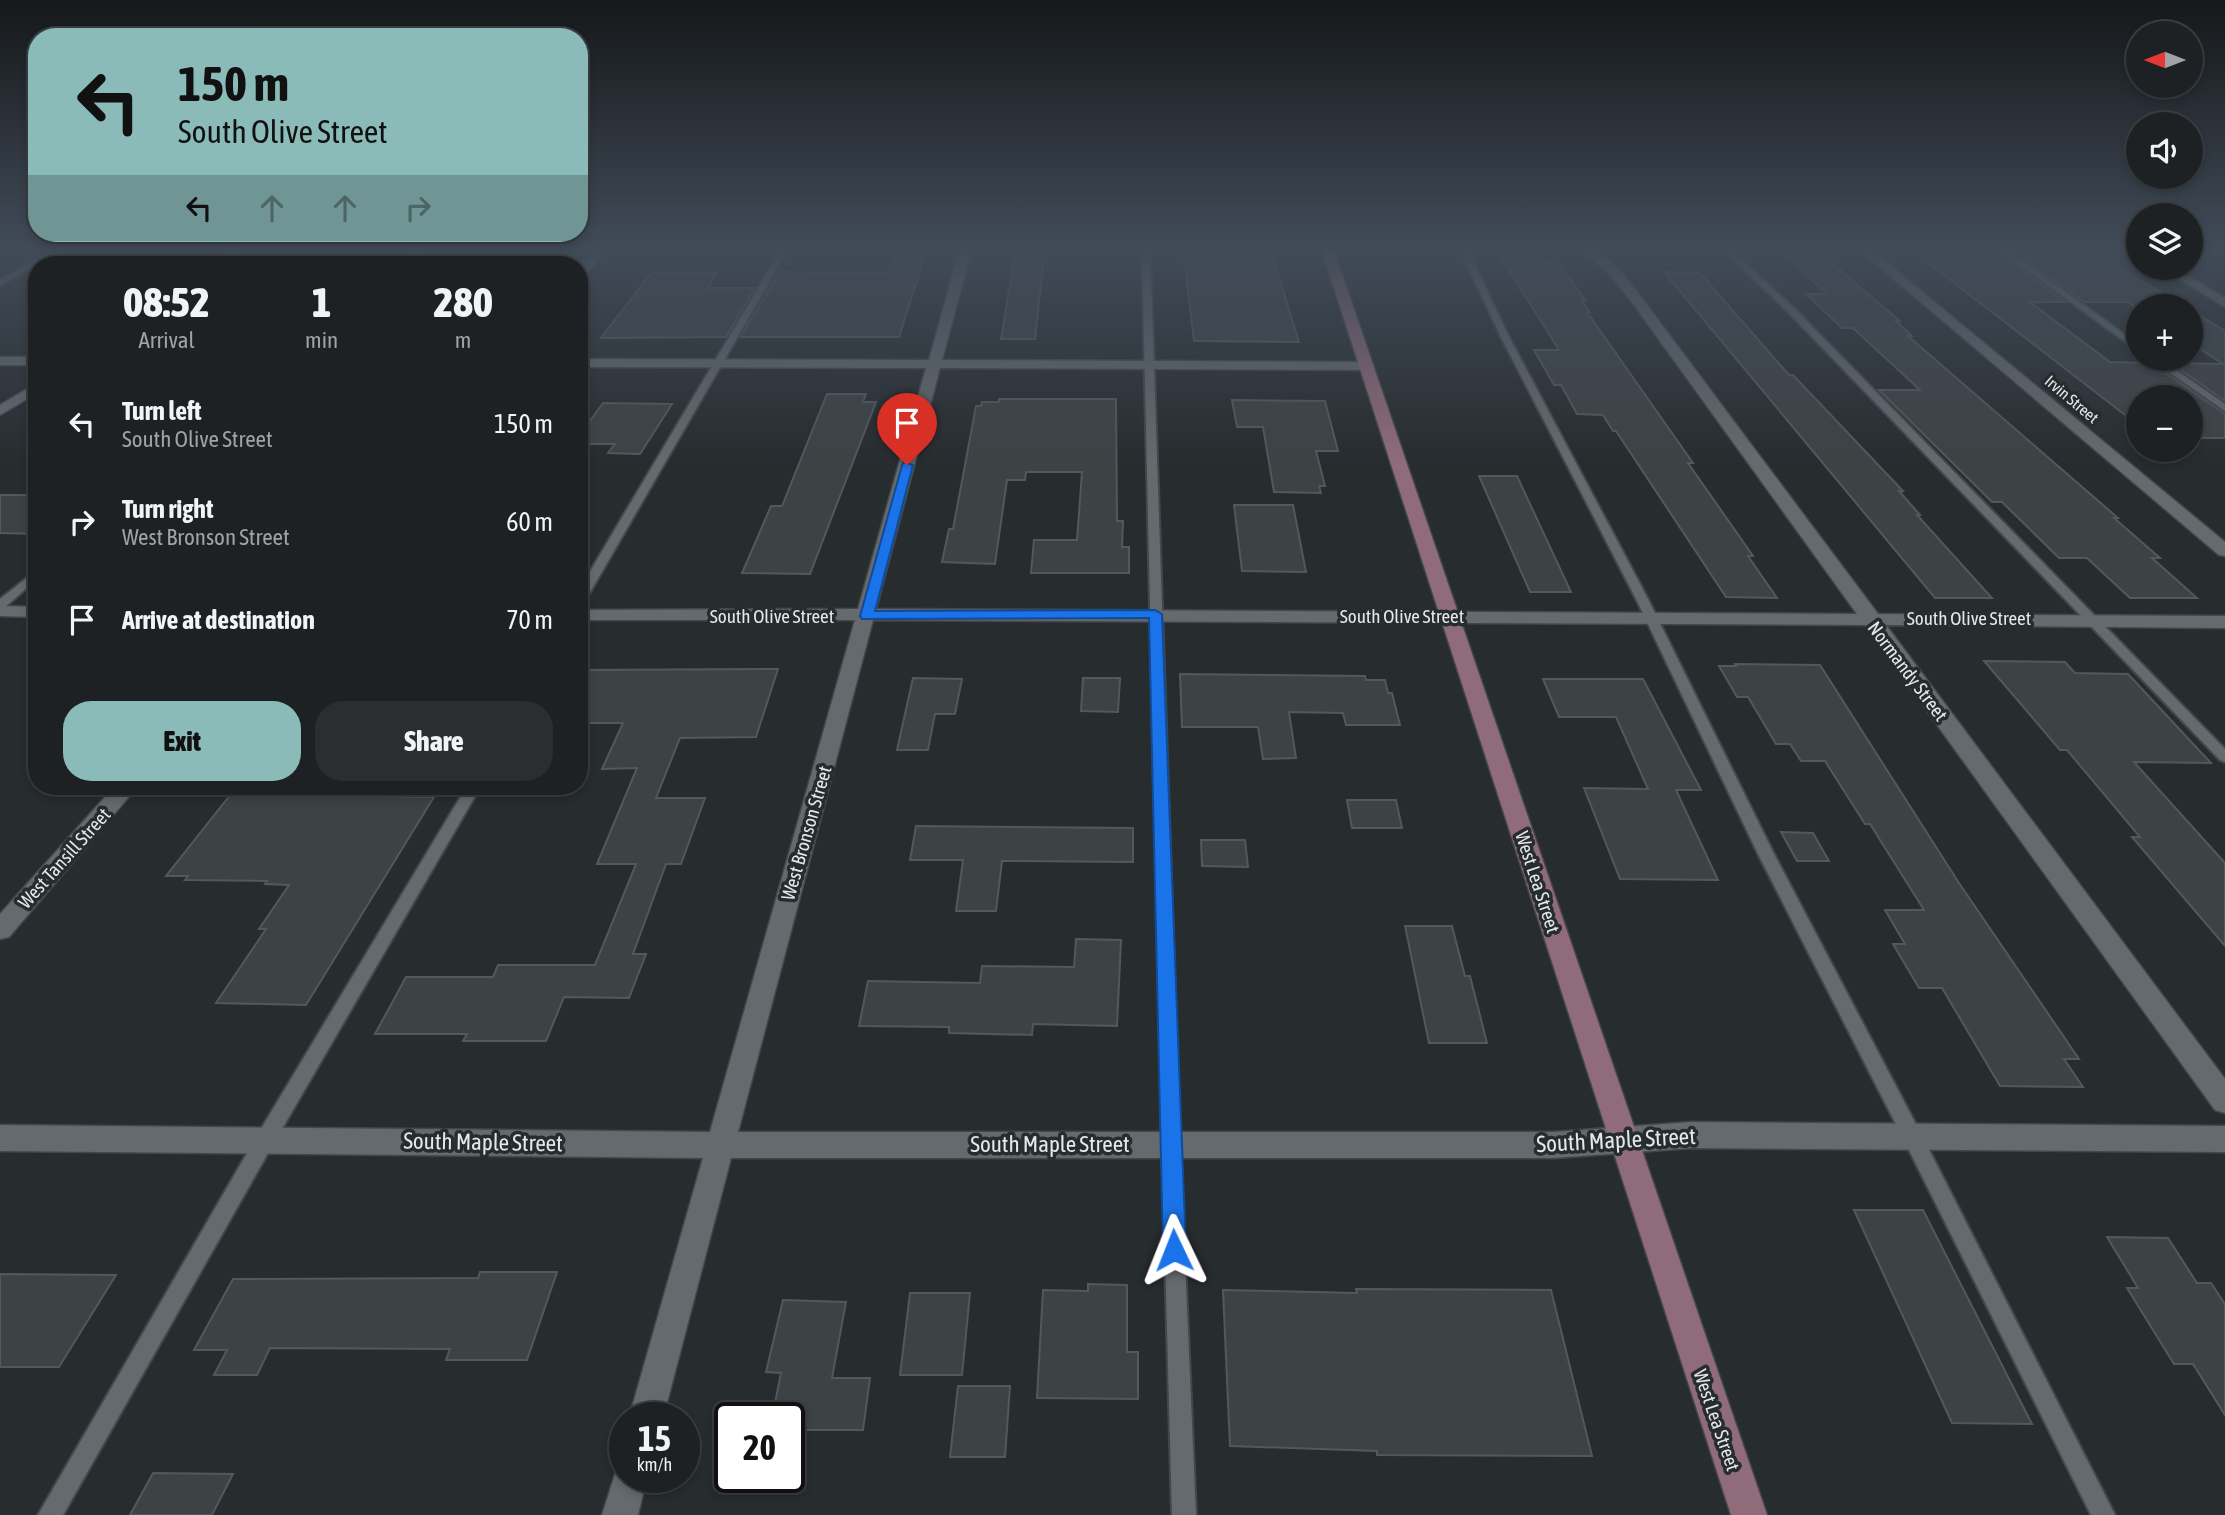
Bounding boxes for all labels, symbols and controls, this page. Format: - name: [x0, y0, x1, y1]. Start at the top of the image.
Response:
- north arrow: [2126, 21, 2203, 98]
- map controls: [2126, 21, 2203, 462]
- text: 150 m: [178, 55, 289, 111]
- icon: left: [63, 56, 154, 147]
- button: sound: [2126, 112, 2203, 189]
- text: South Olive Street: [178, 113, 388, 150]
- icon: left: [180, 189, 218, 227]
- icon: ahead: [253, 189, 291, 227]
- icon: ahead: [326, 189, 364, 227]
- icon: right: [399, 189, 437, 227]
- button: layers: [2126, 203, 2203, 280]
- text: 08:52: [123, 278, 210, 326]
- text: 1: [312, 278, 331, 326]
- text: 280: [433, 278, 493, 326]
- button: +: [2126, 294, 2203, 371]
- text: Arrival: [138, 327, 195, 353]
- text: min: [305, 327, 338, 353]
- text: m: [455, 327, 471, 353]
- street label: Irvin Street: [2042, 371, 2103, 427]
- button: −: [2126, 385, 2203, 462]
- pin: [877, 393, 937, 465]
- text: Turn left: [122, 396, 202, 426]
- icon: arrive: [888, 404, 926, 442]
- icon: left: [63, 405, 101, 443]
- text: 150 m: [494, 409, 553, 439]
- text: South Olive Street: [122, 426, 273, 452]
- text: Turn right: [122, 494, 213, 524]
- icon: right: [63, 503, 101, 541]
- text: 60 m: [506, 507, 553, 537]
- text: West Bronson Street: [122, 524, 290, 550]
- icon: arrive: [63, 601, 101, 639]
- text: Arrive at destination: [122, 605, 315, 635]
- text: 70 m: [506, 605, 553, 635]
- street label: South Olive Street: [710, 605, 834, 627]
- street label: South Olive Street: [1340, 605, 1464, 627]
- street label: South Olive Street: [1907, 607, 2031, 629]
- street label: Normandy Street: [1864, 617, 1952, 725]
- button: Exit: [63, 701, 301, 781]
- button: Share: [315, 701, 553, 781]
- street label: West Bronson Street: [776, 763, 836, 903]
- street label: West Tansill Street: [13, 803, 115, 913]
- street label: West Lea Street: [1511, 828, 1565, 936]
- street label: South Maple Street: [1536, 1123, 1696, 1157]
- street label: South Maple Street: [403, 1128, 563, 1156]
- street label: South Maple Street: [970, 1131, 1130, 1157]
- position arrow: [1137, 1213, 1211, 1287]
- street label: West Lea Street: [1689, 1366, 1745, 1474]
- speed limit sign: 20: [714, 1402, 805, 1493]
- text: 15: [638, 1418, 671, 1458]
- text: km/h: [637, 1454, 672, 1475]

